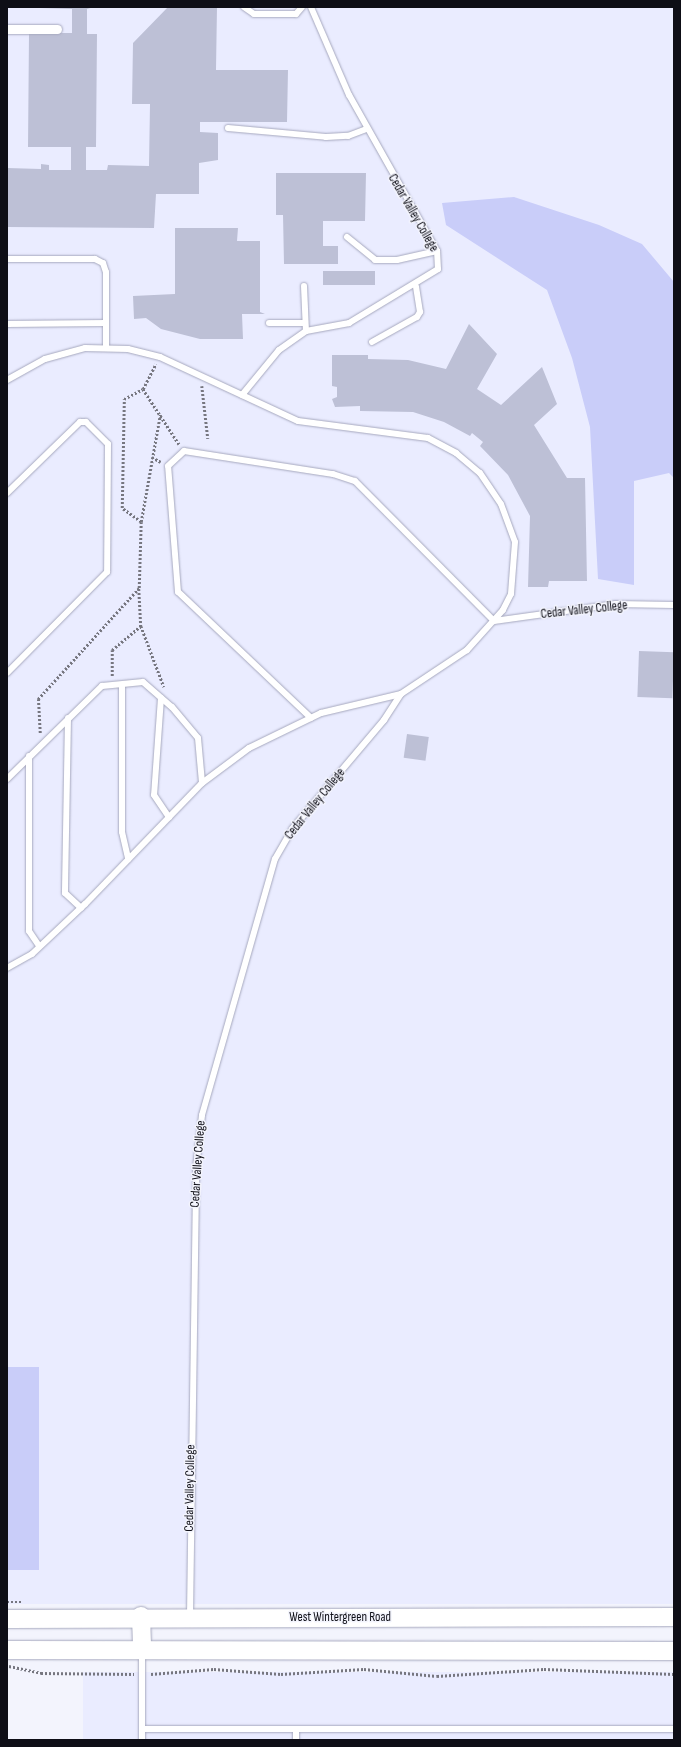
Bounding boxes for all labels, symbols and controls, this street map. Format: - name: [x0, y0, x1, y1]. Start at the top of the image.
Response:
- street label: Cedar Valley College: [384, 171, 442, 255]
- street label: Cedar Valley College: [540, 598, 628, 622]
- street label: Cedar Valley College: [282, 765, 348, 843]
- street label: Cedar Valley College: [187, 1120, 209, 1208]
- street label: Cedar Valley College: [181, 1444, 199, 1532]
- street label: West Wintergreen Road: [289, 1609, 391, 1625]

